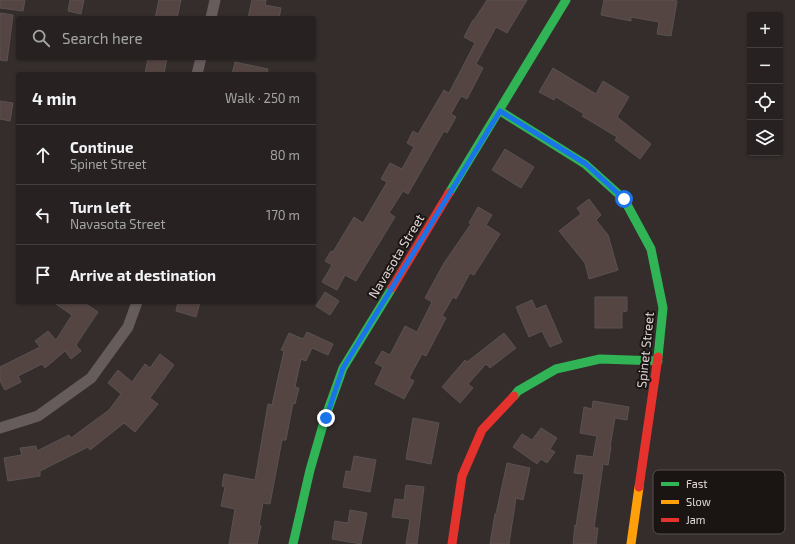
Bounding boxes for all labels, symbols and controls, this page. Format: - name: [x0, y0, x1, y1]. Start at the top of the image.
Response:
- map controls: [747, 12, 783, 156]
- button: +: [747, 12, 783, 48]
- search box: [16, 16, 316, 60]
- icon: search: [30, 27, 52, 49]
- text: Search here: [62, 29, 143, 47]
- button: −: [747, 48, 783, 84]
- button: locate: [747, 84, 783, 120]
- text: 4 min: [32, 88, 76, 108]
- text: Walk · 250 m: [225, 90, 300, 106]
- button: layers: [747, 120, 783, 156]
- text: Continue: [70, 138, 133, 156]
- icon: ahead: [32, 144, 54, 166]
- text: 80 m: [270, 147, 300, 163]
- text: Spinet Street: [70, 156, 147, 172]
- route start: [615, 190, 633, 208]
- text: Turn left: [70, 198, 131, 216]
- icon: left: [32, 204, 54, 226]
- text: 170 m: [266, 207, 300, 223]
- street label: Navasota Street: [365, 211, 427, 301]
- text: Navasota Street: [70, 216, 165, 232]
- icon: arrive: [32, 264, 54, 286]
- text: Arrive at destination: [70, 266, 216, 284]
- street label: Spinet Street: [633, 311, 657, 389]
- route end: [317, 409, 335, 427]
- legend: [653, 470, 785, 534]
- text: Fast: [686, 477, 708, 490]
- text: Slow: [686, 495, 711, 508]
- text: Jam: [686, 513, 705, 526]

